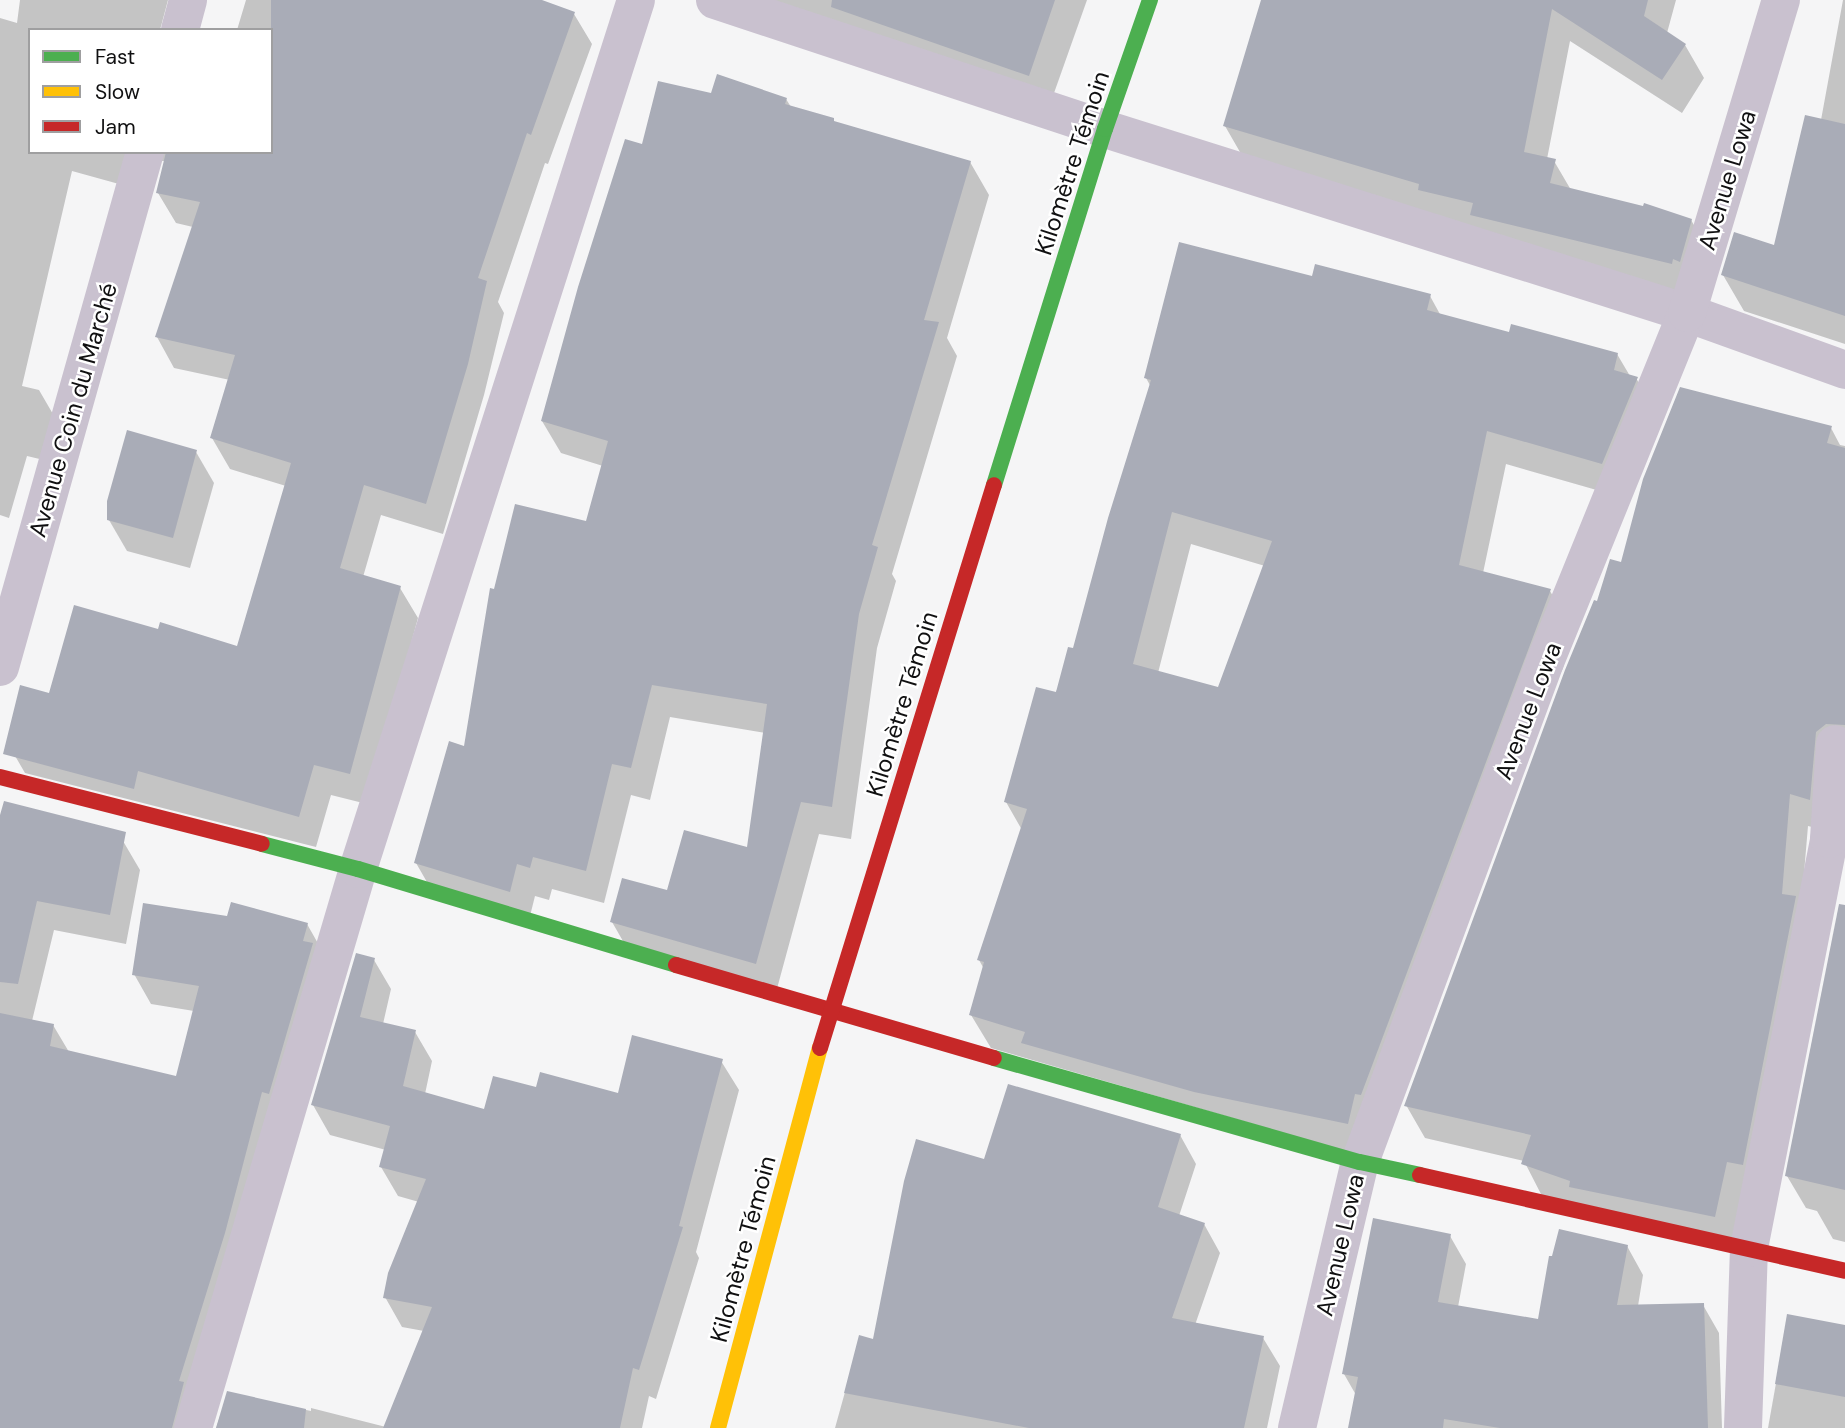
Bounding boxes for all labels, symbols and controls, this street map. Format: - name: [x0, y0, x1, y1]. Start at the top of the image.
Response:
- legend: [28, 28, 273, 154]
- text: Fast: [95, 43, 135, 71]
- street label: Kilomètre Témoin: [1029, 67, 1115, 259]
- text: Slow: [95, 78, 140, 106]
- street label: Avenue Lowa: [1692, 107, 1762, 253]
- text: Jam: [95, 113, 136, 141]
- street label: Avenue Coin du Marché: [23, 279, 123, 541]
- street label: Kilomètre Témoin: [860, 608, 944, 800]
- street label: Avenue Lowa: [1489, 638, 1567, 784]
- street label: Kilomètre Témoin: [704, 1153, 782, 1345]
- street label: Avenue Lowa: [1310, 1171, 1370, 1319]

